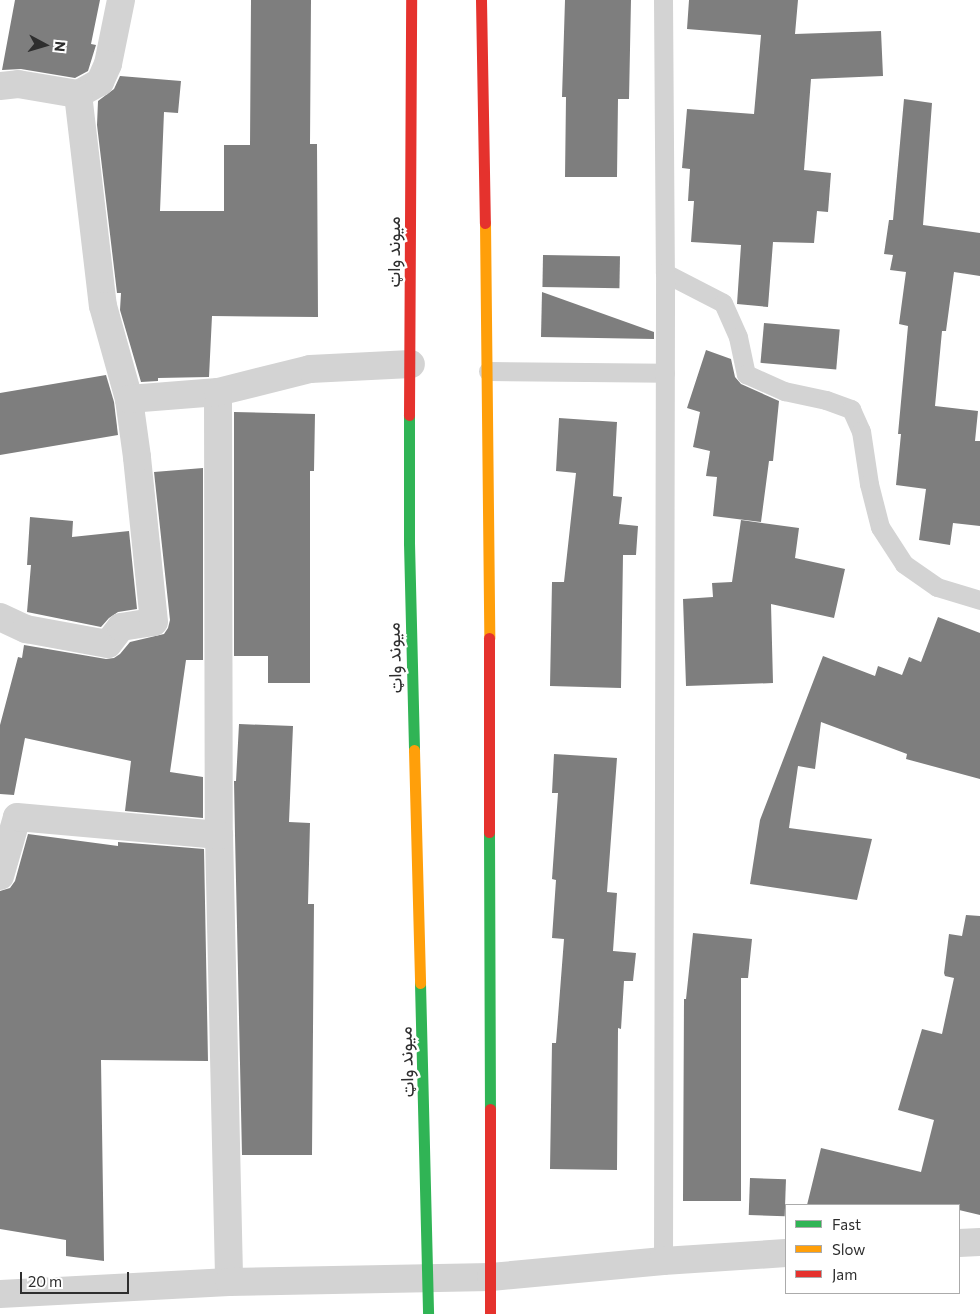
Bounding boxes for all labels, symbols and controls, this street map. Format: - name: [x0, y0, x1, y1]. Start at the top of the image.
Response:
- north arrow: [20, 20, 70, 70]
- text: N: [51, 41, 69, 53]
- street label: میوند واټ: [382, 216, 404, 288]
- street label: میوند واټ: [382, 622, 406, 694]
- street label: میوند واټ: [394, 1026, 418, 1098]
- legend: [785, 1204, 960, 1294]
- text: Fast: [832, 1215, 861, 1233]
- text: Slow: [832, 1240, 865, 1258]
- scale bar: [22, 1262, 131, 1294]
- text: Jam: [832, 1265, 857, 1283]
- text: 20 m: [28, 1272, 62, 1290]

